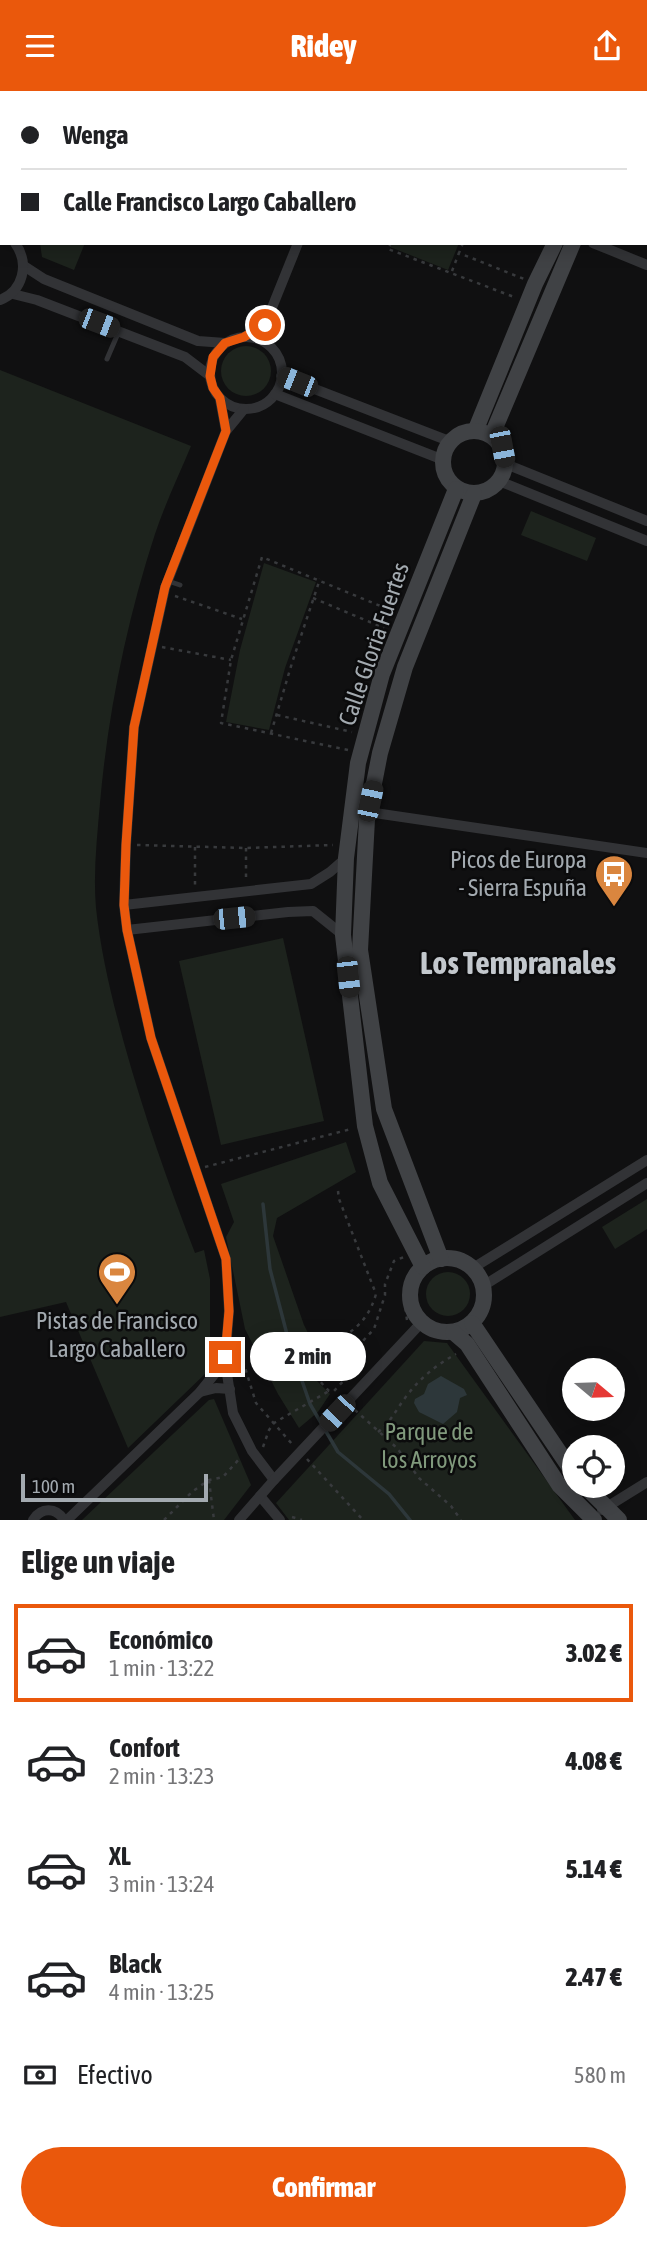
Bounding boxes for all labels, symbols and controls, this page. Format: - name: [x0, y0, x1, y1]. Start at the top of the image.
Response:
- icon: menu: [21, 27, 59, 65]
- text: Ridey: [291, 27, 356, 64]
- icon: share: [588, 27, 626, 65]
- text: Wenga: [63, 120, 128, 150]
- text: Calle Francisco Largo Caballero: [63, 187, 357, 217]
- car: [76, 306, 123, 340]
- route start: [249, 309, 281, 341]
- car: [274, 364, 321, 400]
- car: [488, 424, 517, 470]
- street label: Calle Gloria Fuertes: [333, 559, 414, 729]
- car: [356, 778, 385, 824]
- place label: Picos de Europa - Sierra Espuña: [450, 846, 587, 901]
- bus stop icon: Picos de Europa - Sierra Espuña: [593, 853, 635, 908]
- car: [213, 905, 256, 931]
- district label: Los Tempranales: [420, 944, 616, 981]
- car: [336, 955, 361, 999]
- sports icon: Pistas de Francisco Largo Caballero: [96, 1251, 138, 1306]
- place label: Pistas de Francisco Largo Caballero: [36, 1307, 198, 1362]
- callout: 2 min: [250, 1333, 365, 1381]
- route end: [209, 1341, 241, 1373]
- text: 2 min: [285, 1343, 331, 1369]
- north arrow: [562, 1358, 625, 1421]
- map controls: [562, 1358, 625, 1498]
- car: [315, 1390, 360, 1436]
- park label: Parque de los Arroyos: [381, 1418, 477, 1473]
- button: locate: [562, 1435, 625, 1498]
- scale bar: [21, 1471, 208, 1503]
- text: 100 m: [32, 1475, 75, 1497]
- text: Elige un viaje: [21, 1543, 175, 1580]
- icon: car: [25, 1622, 88, 1685]
- text: Económico: [109, 1625, 213, 1655]
- text: 3.02 €: [565, 1638, 622, 1668]
- text: 1 min · 13:22: [109, 1655, 215, 1681]
- icon: car: [25, 1730, 88, 1793]
- text: Confort: [109, 1733, 180, 1763]
- text: 4.08 €: [565, 1746, 622, 1776]
- text: 2 min · 13:23: [109, 1763, 215, 1789]
- icon: car: [25, 1838, 88, 1901]
- text: XL: [109, 1841, 131, 1871]
- text: 5.14 €: [565, 1854, 622, 1884]
- text: 3 min · 13:24: [109, 1871, 215, 1897]
- icon: car: [25, 1946, 88, 2009]
- text: Black: [109, 1949, 161, 1979]
- text: 2.47 €: [565, 1962, 622, 1992]
- text: 4 min · 13:25: [109, 1979, 215, 2005]
- icon: cash: [21, 2056, 59, 2094]
- text: Efectivo: [77, 2060, 153, 2090]
- text: 580 m: [574, 2062, 626, 2088]
- button: Confirmar: [21, 2147, 626, 2227]

